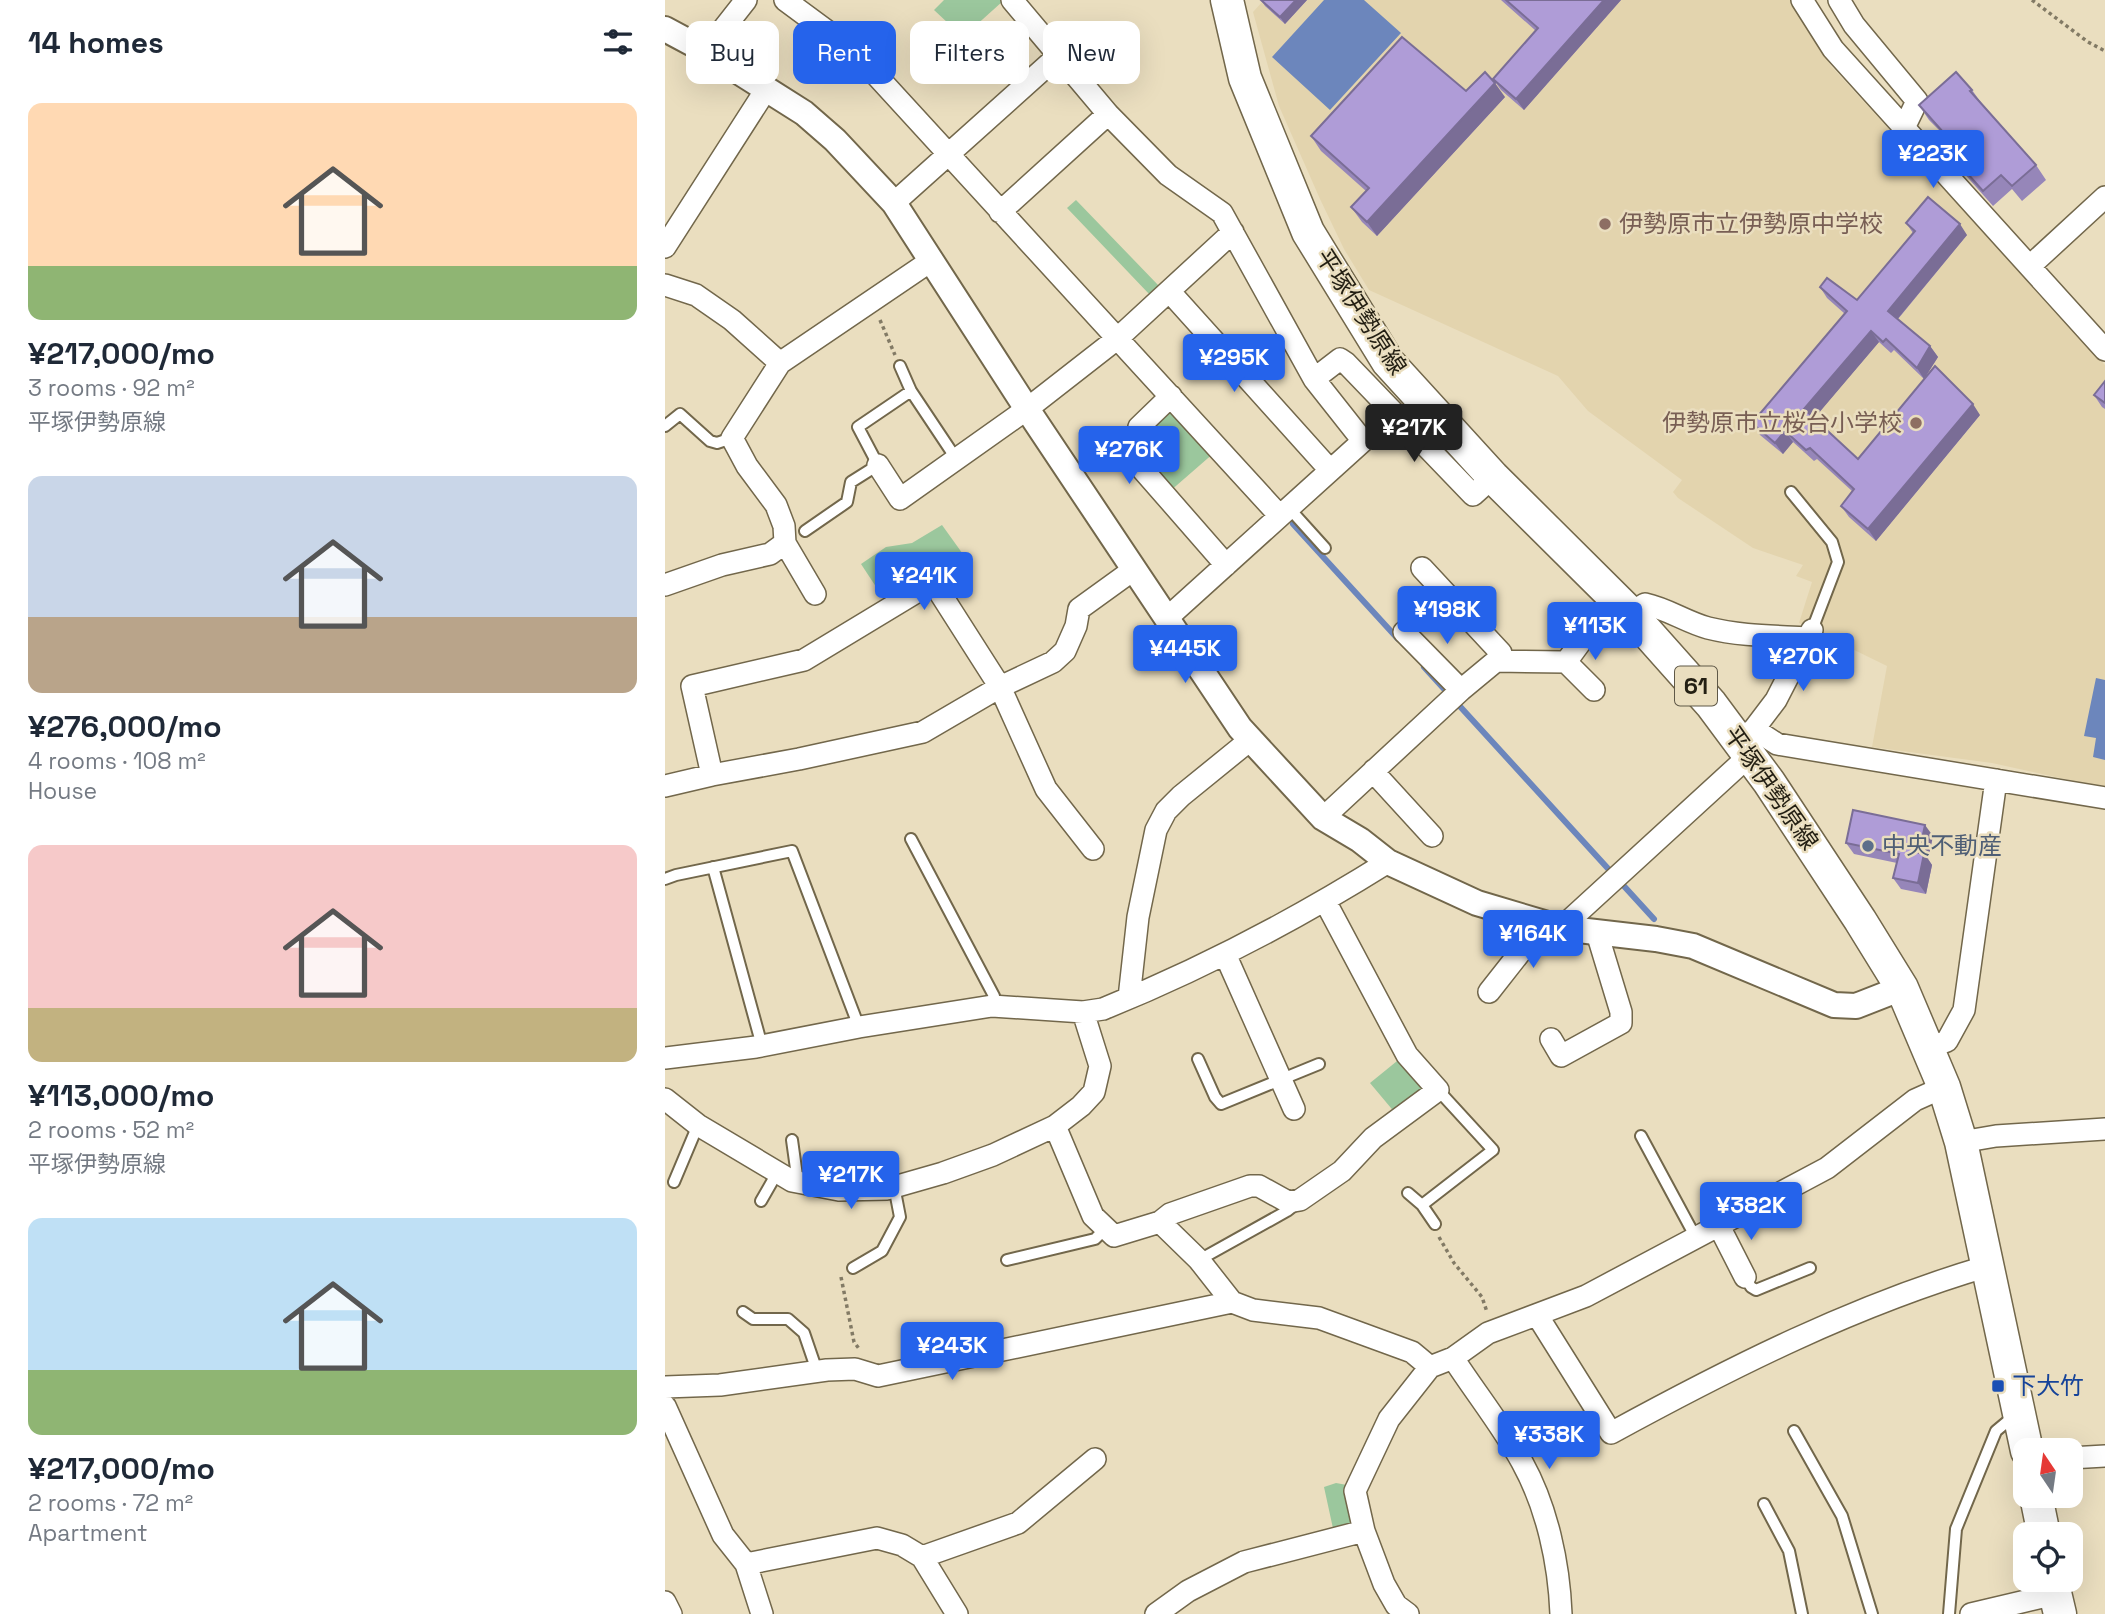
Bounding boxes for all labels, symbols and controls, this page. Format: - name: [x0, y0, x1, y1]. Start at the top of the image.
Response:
- chip: Buy: [686, 21, 779, 84]
- chip: Rent: [793, 21, 896, 84]
- chip: Filters: [910, 21, 1029, 84]
- chip: New: [1043, 21, 1140, 84]
- text: 14 homes: [28, 23, 164, 62]
- icon: filters: [599, 23, 637, 61]
- pin: ¥223K: [1884, 130, 1982, 190]
- text: ¥223K: [1898, 138, 1968, 168]
- icon: home: [270, 148, 396, 274]
- place label: 伊勢原市立伊勢原中学校: [1619, 208, 1883, 239]
- marker: 伊勢原市立伊勢原中学校: [1597, 216, 1613, 232]
- street label: 平塚伊勢原線: [1309, 243, 1414, 381]
- text: ¥217,000/mo: [28, 334, 215, 373]
- pin: ¥295K: [1185, 334, 1283, 394]
- text: ¥295K: [1199, 342, 1269, 372]
- text: 3 rooms · 92 m²: [28, 373, 195, 403]
- pin: ¥217K: [1365, 405, 1463, 464]
- text: 平塚伊勢原線: [28, 407, 166, 437]
- place label: 伊勢原市立桜台小学校: [1662, 407, 1902, 438]
- text: ¥217K: [1381, 412, 1447, 442]
- marker: 伊勢原市立桜台小学校: [1908, 415, 1924, 431]
- pin: ¥276K: [1080, 426, 1178, 486]
- text: ¥276K: [1095, 434, 1163, 464]
- icon: home: [270, 521, 396, 647]
- pin: ¥241K: [875, 552, 973, 612]
- text: ¥241K: [891, 560, 957, 590]
- pin: ¥198K: [1398, 586, 1496, 646]
- text: ¥198K: [1413, 594, 1481, 624]
- pin: ¥113K: [1546, 602, 1644, 662]
- text: ¥113K: [1563, 610, 1627, 640]
- pin: ¥445K: [1136, 626, 1234, 685]
- text: ¥445K: [1149, 633, 1221, 663]
- pin: ¥270K: [1754, 634, 1852, 693]
- text: ¥270K: [1768, 641, 1838, 671]
- road number: 61: [1675, 666, 1717, 706]
- text: ¥276,000/mo: [28, 707, 222, 746]
- street label: 平塚伊勢原線: [1717, 720, 1825, 856]
- text: 4 rooms · 108 m²: [28, 746, 206, 776]
- text: House: [28, 776, 97, 806]
- place label: 中央不動産: [1882, 830, 2002, 861]
- marker: 中央不動産: [1860, 838, 1876, 854]
- icon: home: [270, 890, 396, 1016]
- pin: ¥164K: [1484, 911, 1582, 970]
- text: ¥164K: [1499, 918, 1567, 948]
- text: ¥113,000/mo: [28, 1076, 214, 1115]
- text: 2 rooms · 52 m²: [28, 1115, 194, 1145]
- text: 平塚伊勢原線: [28, 1149, 166, 1179]
- pin: ¥217K: [802, 1152, 900, 1211]
- text: ¥217K: [818, 1159, 884, 1189]
- pin: ¥382K: [1702, 1182, 1800, 1242]
- text: ¥382K: [1716, 1190, 1786, 1220]
- icon: home: [270, 1263, 396, 1389]
- pin: ¥243K: [903, 1322, 1001, 1382]
- text: ¥243K: [917, 1330, 987, 1360]
- place label: 下大竹: [2012, 1370, 2084, 1401]
- marker: 下大竹: [1990, 1378, 2006, 1394]
- pin: ¥338K: [1500, 1412, 1598, 1471]
- text: ¥338K: [1514, 1419, 1584, 1449]
- north arrow: [2013, 1438, 2083, 1508]
- map controls: [2013, 1438, 2083, 1592]
- text: ¥217,000/mo: [28, 1449, 215, 1488]
- text: 2 rooms · 72 m²: [28, 1488, 193, 1518]
- text: Apartment: [28, 1518, 148, 1548]
- button: locate: [2013, 1522, 2083, 1592]

